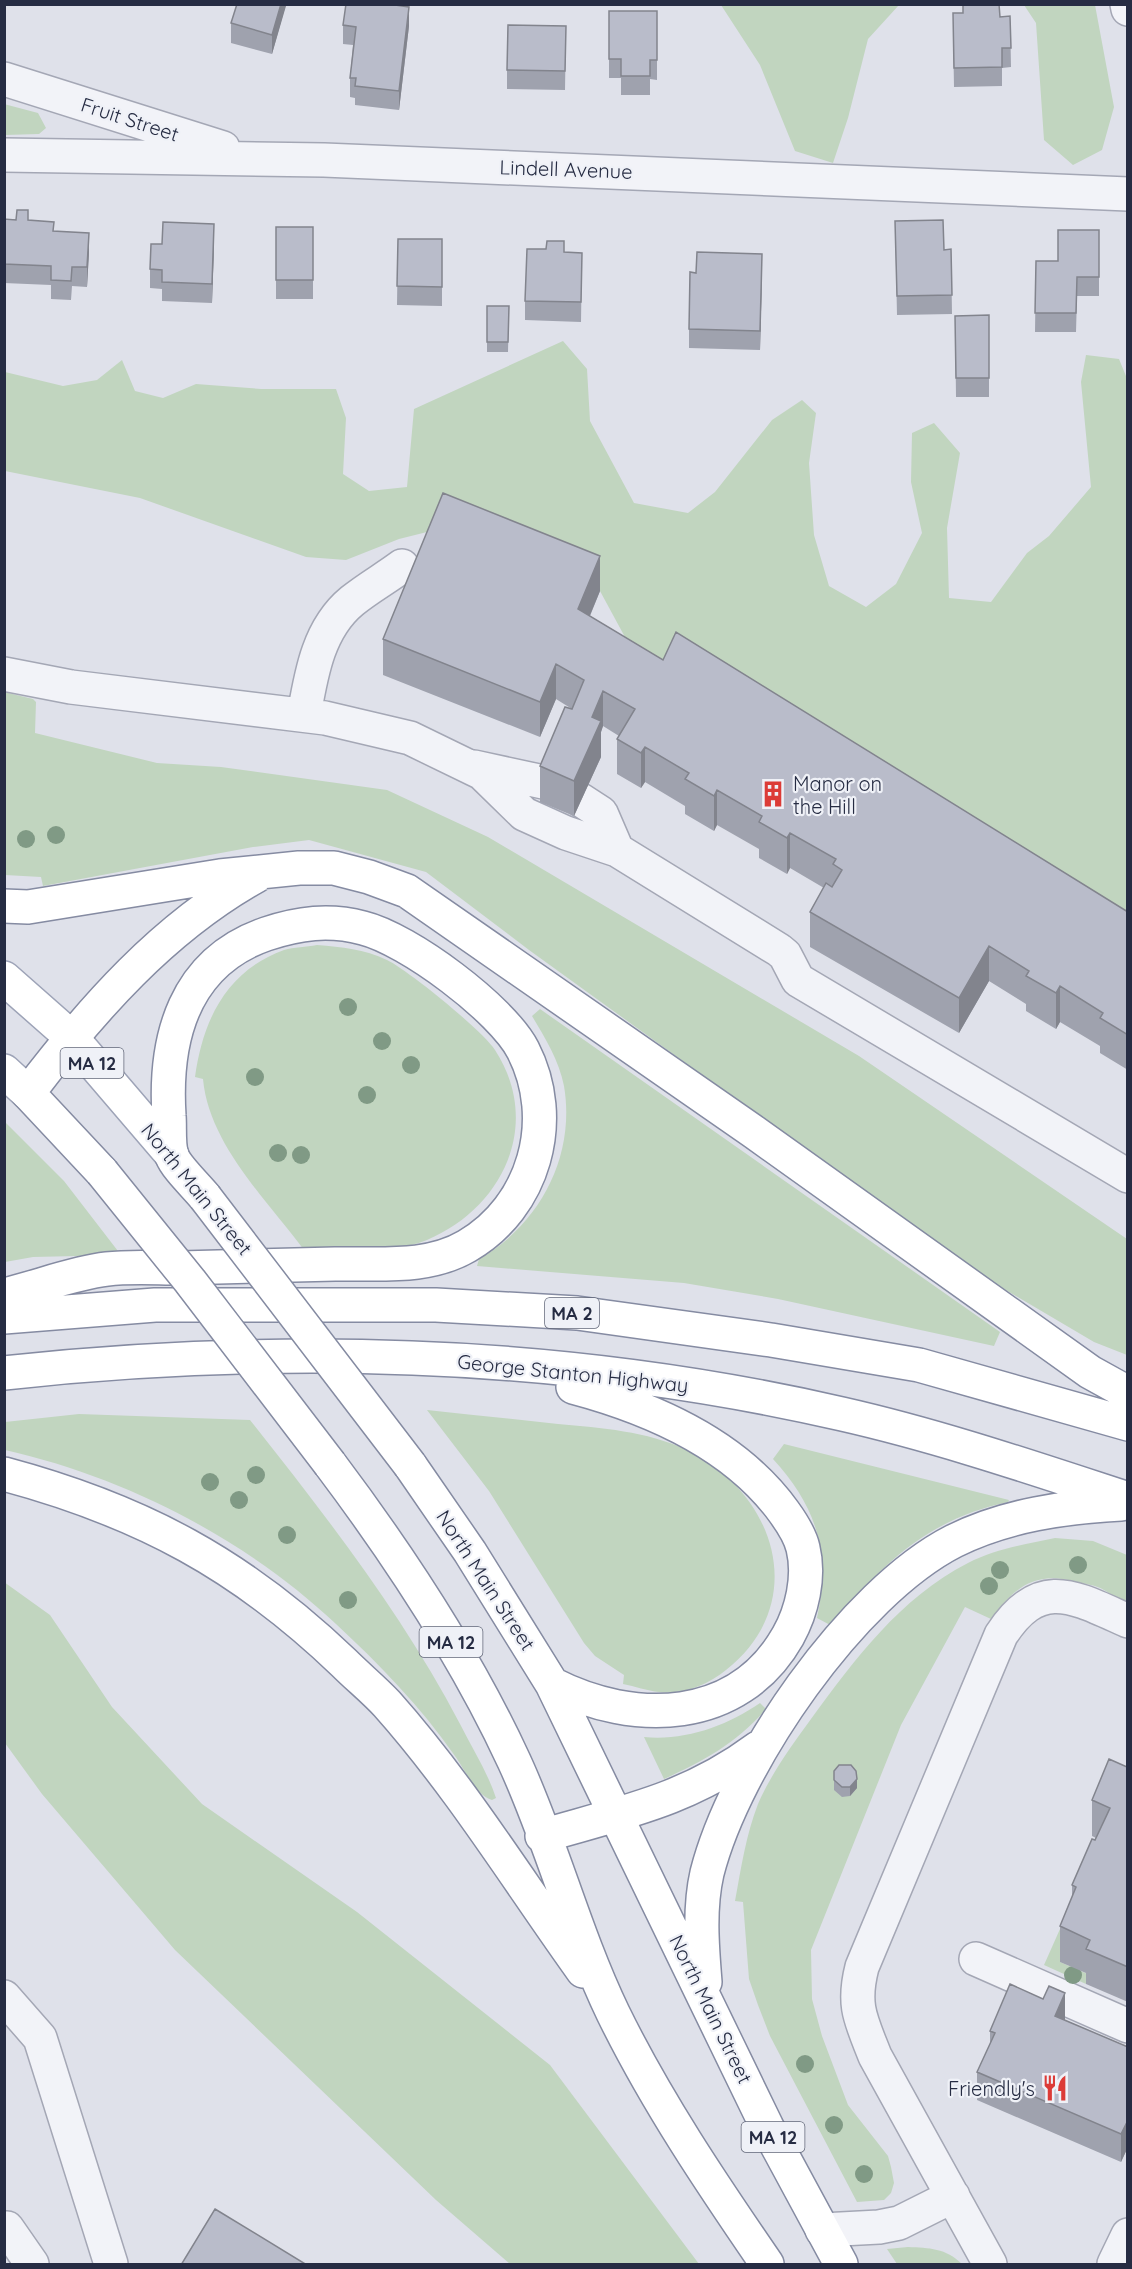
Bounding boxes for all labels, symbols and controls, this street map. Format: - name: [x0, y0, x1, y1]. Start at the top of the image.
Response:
- street label: Fruit Street: [78, 91, 182, 147]
- street label: Lindell Avenue: [499, 154, 633, 184]
- place label: Manor on the Hill: [793, 771, 882, 819]
- building icon: Manor on the Hill: [758, 779, 788, 809]
- road number: MA 12: [60, 1048, 124, 1078]
- street label: North Main Street: [136, 1118, 258, 1260]
- road number: MA 2: [545, 1298, 599, 1328]
- street label: George Stanton Highway: [456, 1348, 690, 1398]
- street label: North Main Street: [431, 1505, 541, 1655]
- road number: MA 12: [420, 1627, 482, 1657]
- street label: North Main Street: [664, 1930, 758, 2088]
- restaurant icon: Friendly's: [1040, 2073, 1070, 2103]
- place label: Friendly's: [948, 2076, 1035, 2101]
- road number: MA 12: [742, 2122, 804, 2152]

